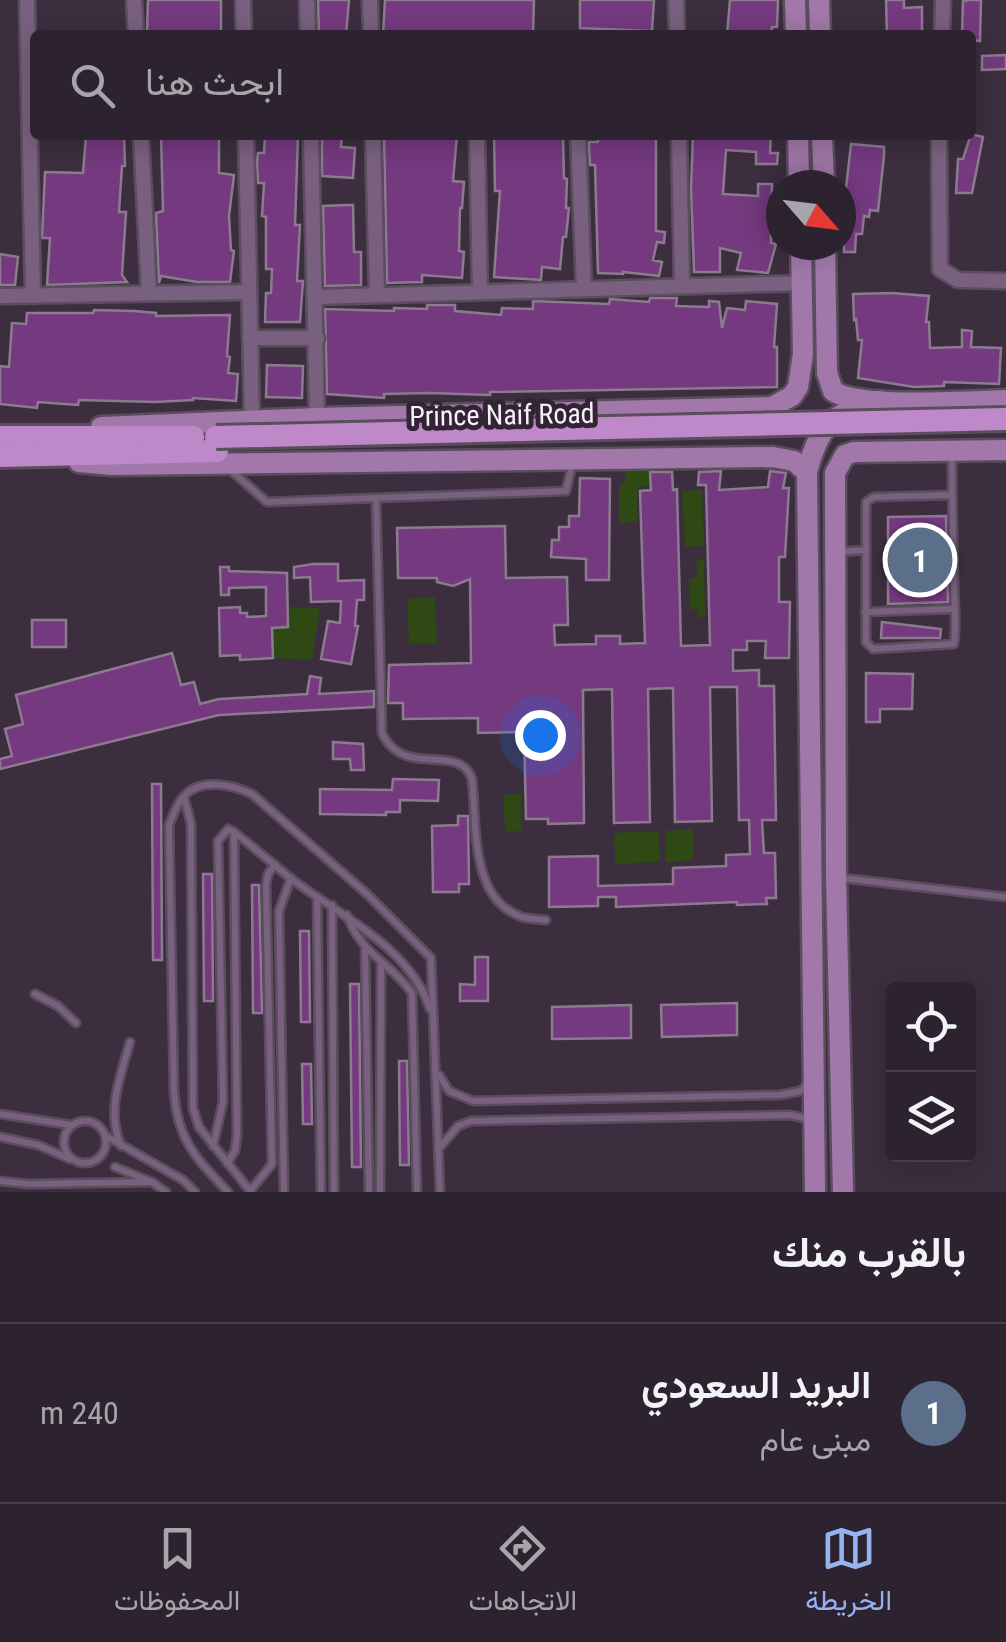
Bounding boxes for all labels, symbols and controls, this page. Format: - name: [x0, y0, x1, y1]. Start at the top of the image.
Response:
- search box: [30, 30, 976, 140]
- icon: search: [65, 58, 120, 113]
- text: ابحث هنا: [145, 60, 284, 104]
- north arrow: [766, 170, 856, 260]
- street label: Prince Naif Road: [409, 397, 595, 433]
- pin: 1: [888, 522, 952, 598]
- your location: [515, 710, 566, 761]
- map controls: [886, 982, 976, 1162]
- button: locate: [886, 982, 976, 1072]
- button: layers: [886, 1072, 976, 1162]
- text: بالقرب منك: [772, 1228, 966, 1277]
- text: البريد السعودي: [641, 1363, 871, 1407]
- text: 240 m: [40, 1394, 119, 1432]
- text: 1: [925, 1394, 942, 1432]
- text: مبنى عام: [760, 1421, 871, 1459]
- tab: المحفوظات: [114, 1521, 240, 1625]
- tab: الاتجاهات: [468, 1521, 577, 1625]
- tab: الخريطة: [805, 1521, 892, 1625]

